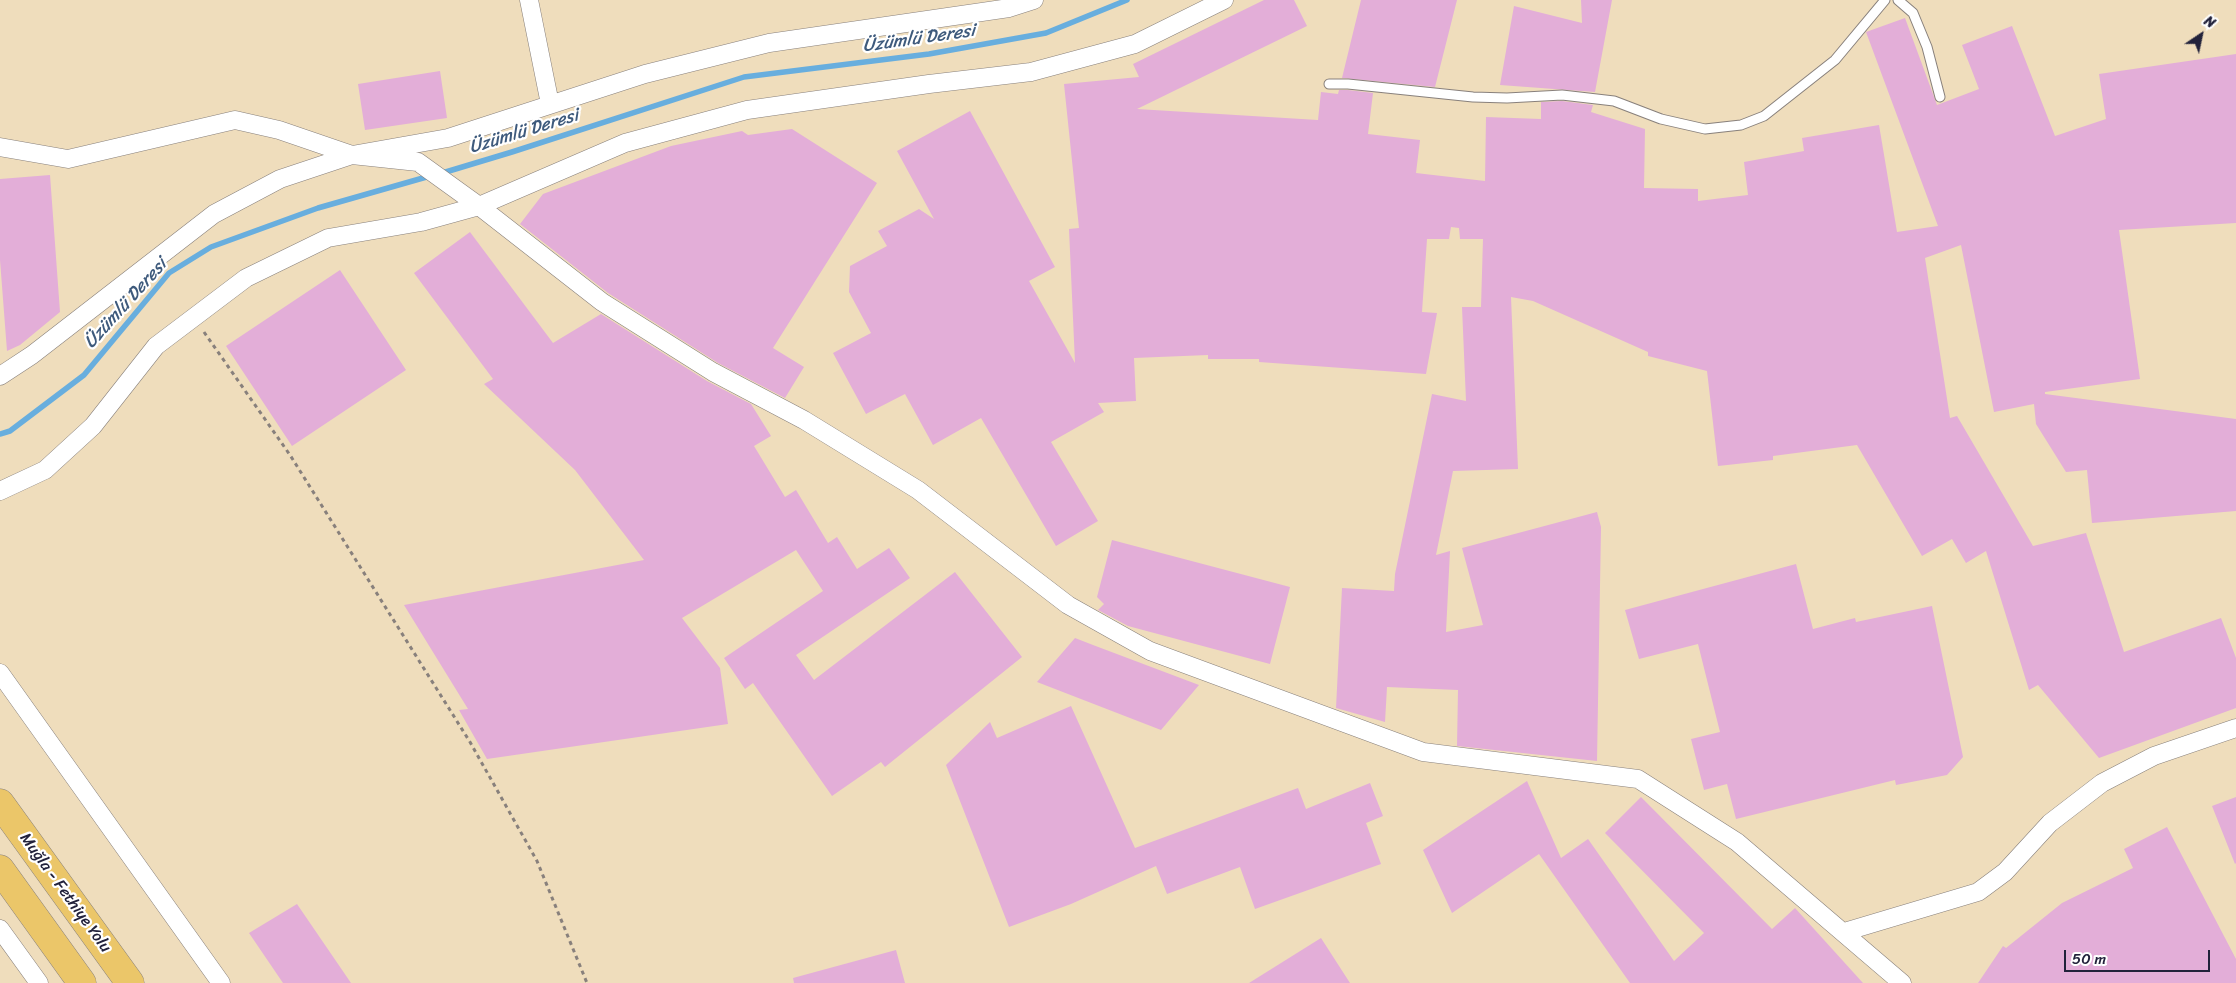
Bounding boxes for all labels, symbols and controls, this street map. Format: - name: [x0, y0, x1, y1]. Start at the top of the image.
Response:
- text: N: [2199, 9, 2221, 35]
- north arrow: [2176, 10, 2226, 60]
- water label: Üzümlü Deresi: [861, 20, 977, 58]
- water label: Üzümlü Deresi: [467, 105, 581, 159]
- water label: Üzümlü Deresi: [80, 255, 172, 353]
- street label: Muğla - Fethiye Yolu: [15, 829, 115, 957]
- scale bar: [2066, 940, 2212, 972]
- text: 50 m: [2072, 946, 2106, 972]

